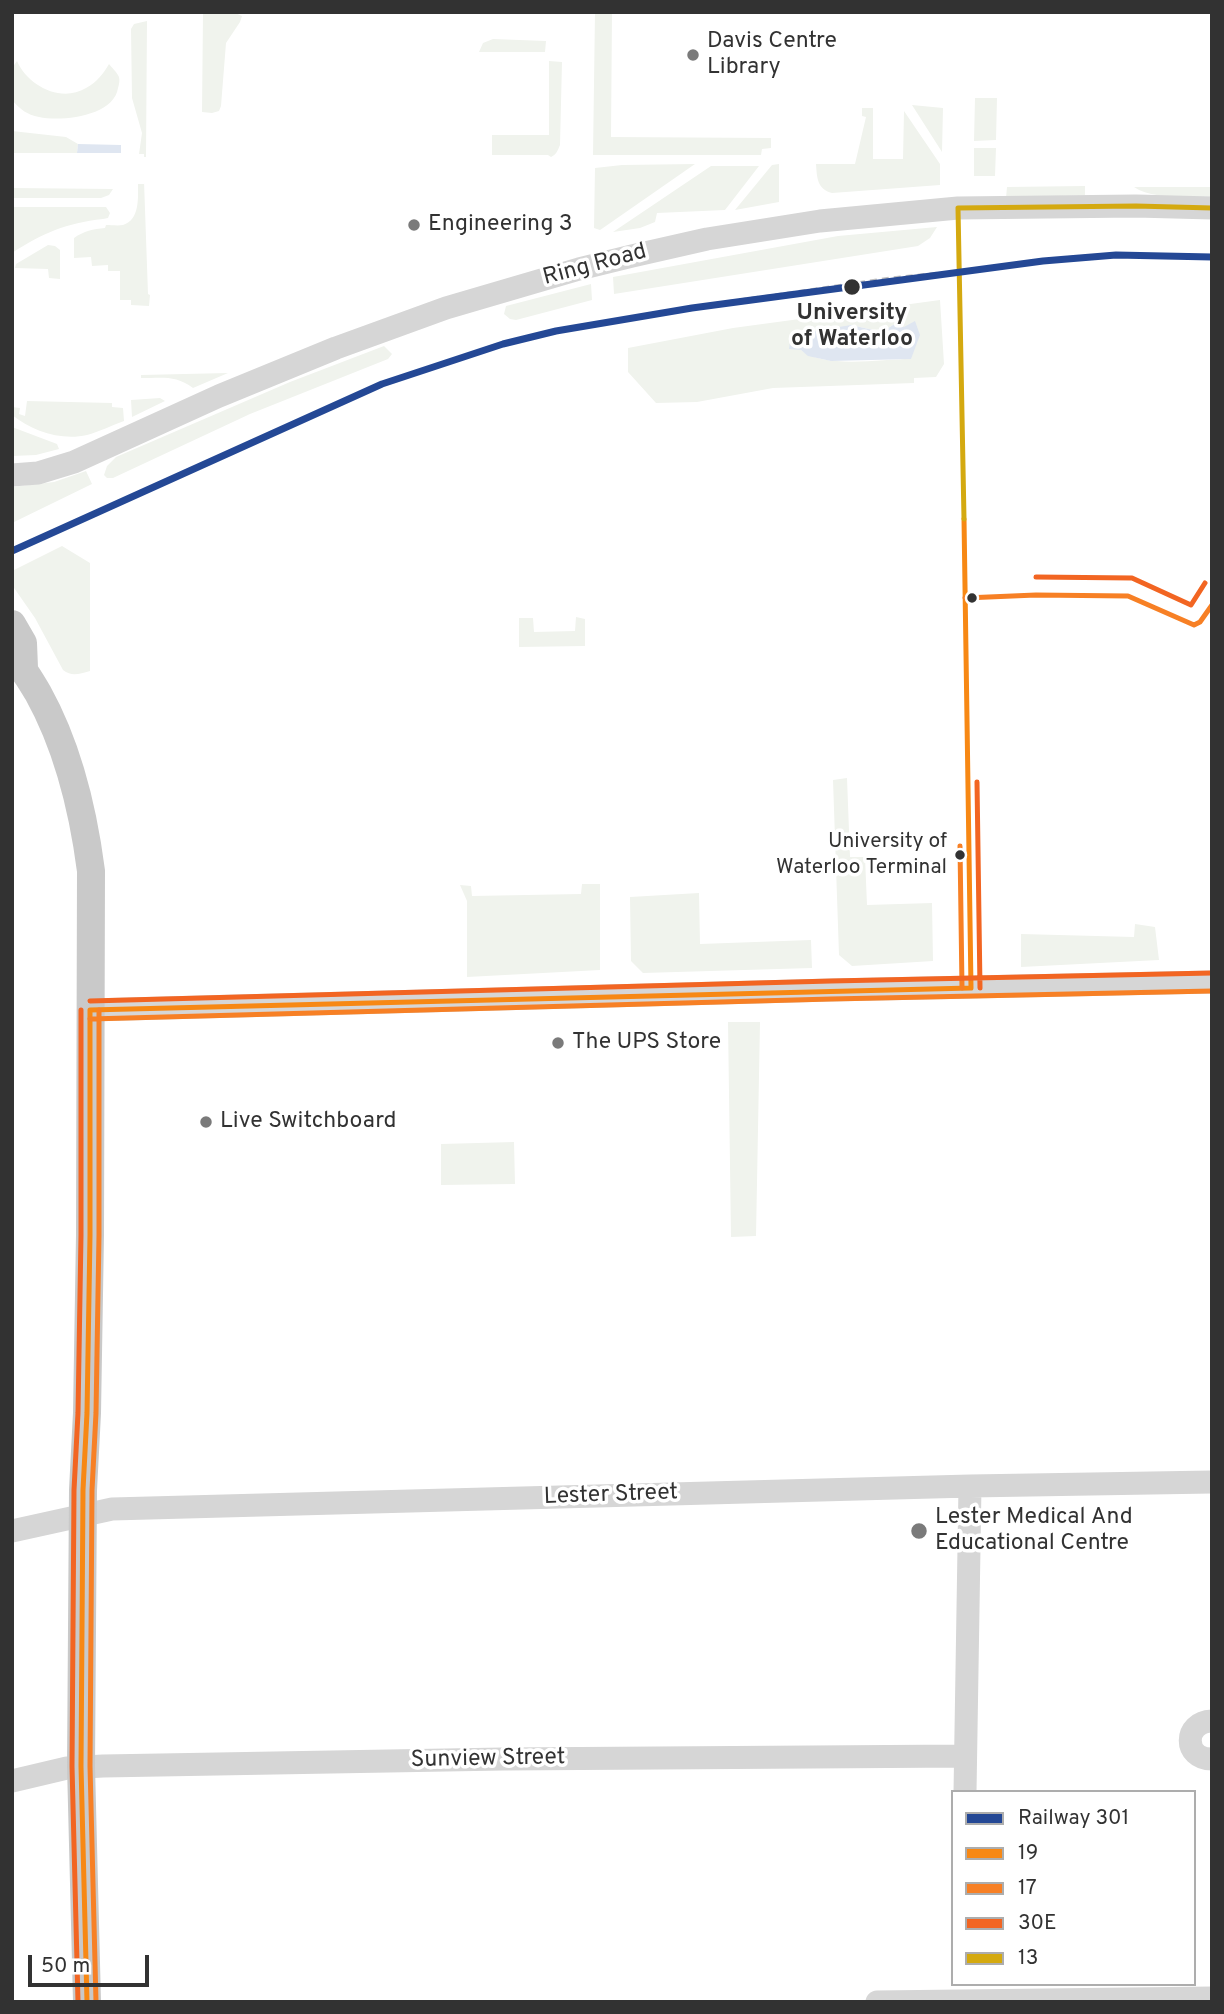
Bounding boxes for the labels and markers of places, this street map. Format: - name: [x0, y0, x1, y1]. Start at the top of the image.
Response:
- place label: Davis Centre Library: [707, 28, 837, 82]
- marker: Davis Centre Library: [685, 47, 701, 63]
- place label: Engineering 3: [428, 211, 573, 239]
- marker: Engineering 3: [406, 217, 422, 233]
- marker: University of Waterloo: [842, 277, 862, 297]
- place label: University of Waterloo: [791, 300, 913, 354]
- unlabelled marker: [965, 591, 979, 605]
- place label: University of Waterloo Terminal: [776, 830, 947, 880]
- marker: University of Waterloo Terminal: [953, 848, 967, 862]
- place label: The UPS Store: [572, 1029, 721, 1057]
- marker: The UPS Store: [550, 1035, 566, 1051]
- place label: Live Switchboard: [220, 1108, 396, 1136]
- marker: Live Switchboard: [198, 1114, 214, 1130]
- place label: Lester Medical And Educational Centre: [935, 1504, 1133, 1558]
- marker: Lester Medical And Educational Centre: [909, 1521, 929, 1541]

